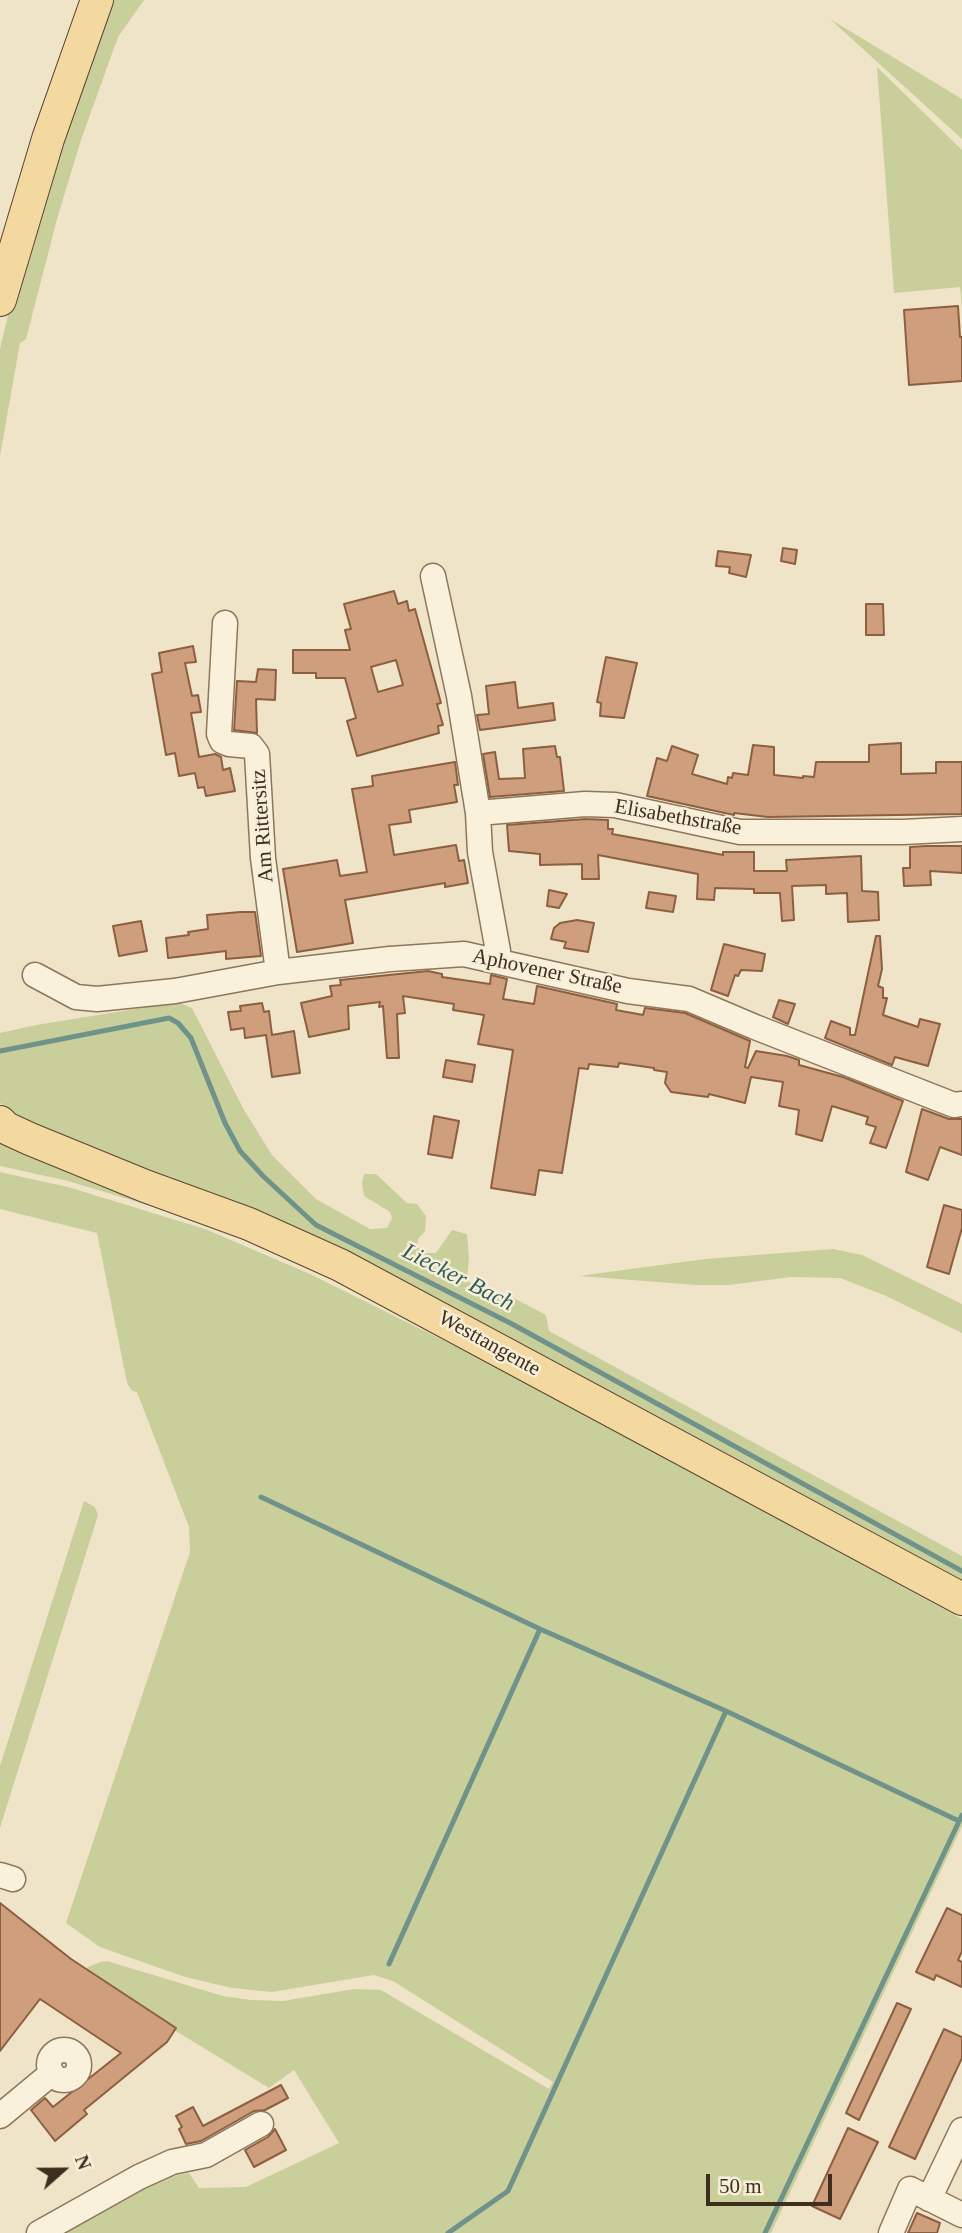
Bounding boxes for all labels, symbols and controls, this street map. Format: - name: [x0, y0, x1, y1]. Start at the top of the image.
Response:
- street label: Am Rittersitz: [246, 768, 280, 884]
- street label: Elisabethstraße: [613, 794, 743, 842]
- street label: Aphovener Straße: [470, 944, 624, 1000]
- water label: Liecker Bach: [397, 1238, 519, 1318]
- street label: Westtangente: [434, 1306, 544, 1382]
- north arrow: [28, 2135, 98, 2205]
- text: N: [71, 2152, 95, 2172]
- scale bar: [710, 2160, 836, 2204]
- text: 50 m: [719, 2174, 762, 2198]

